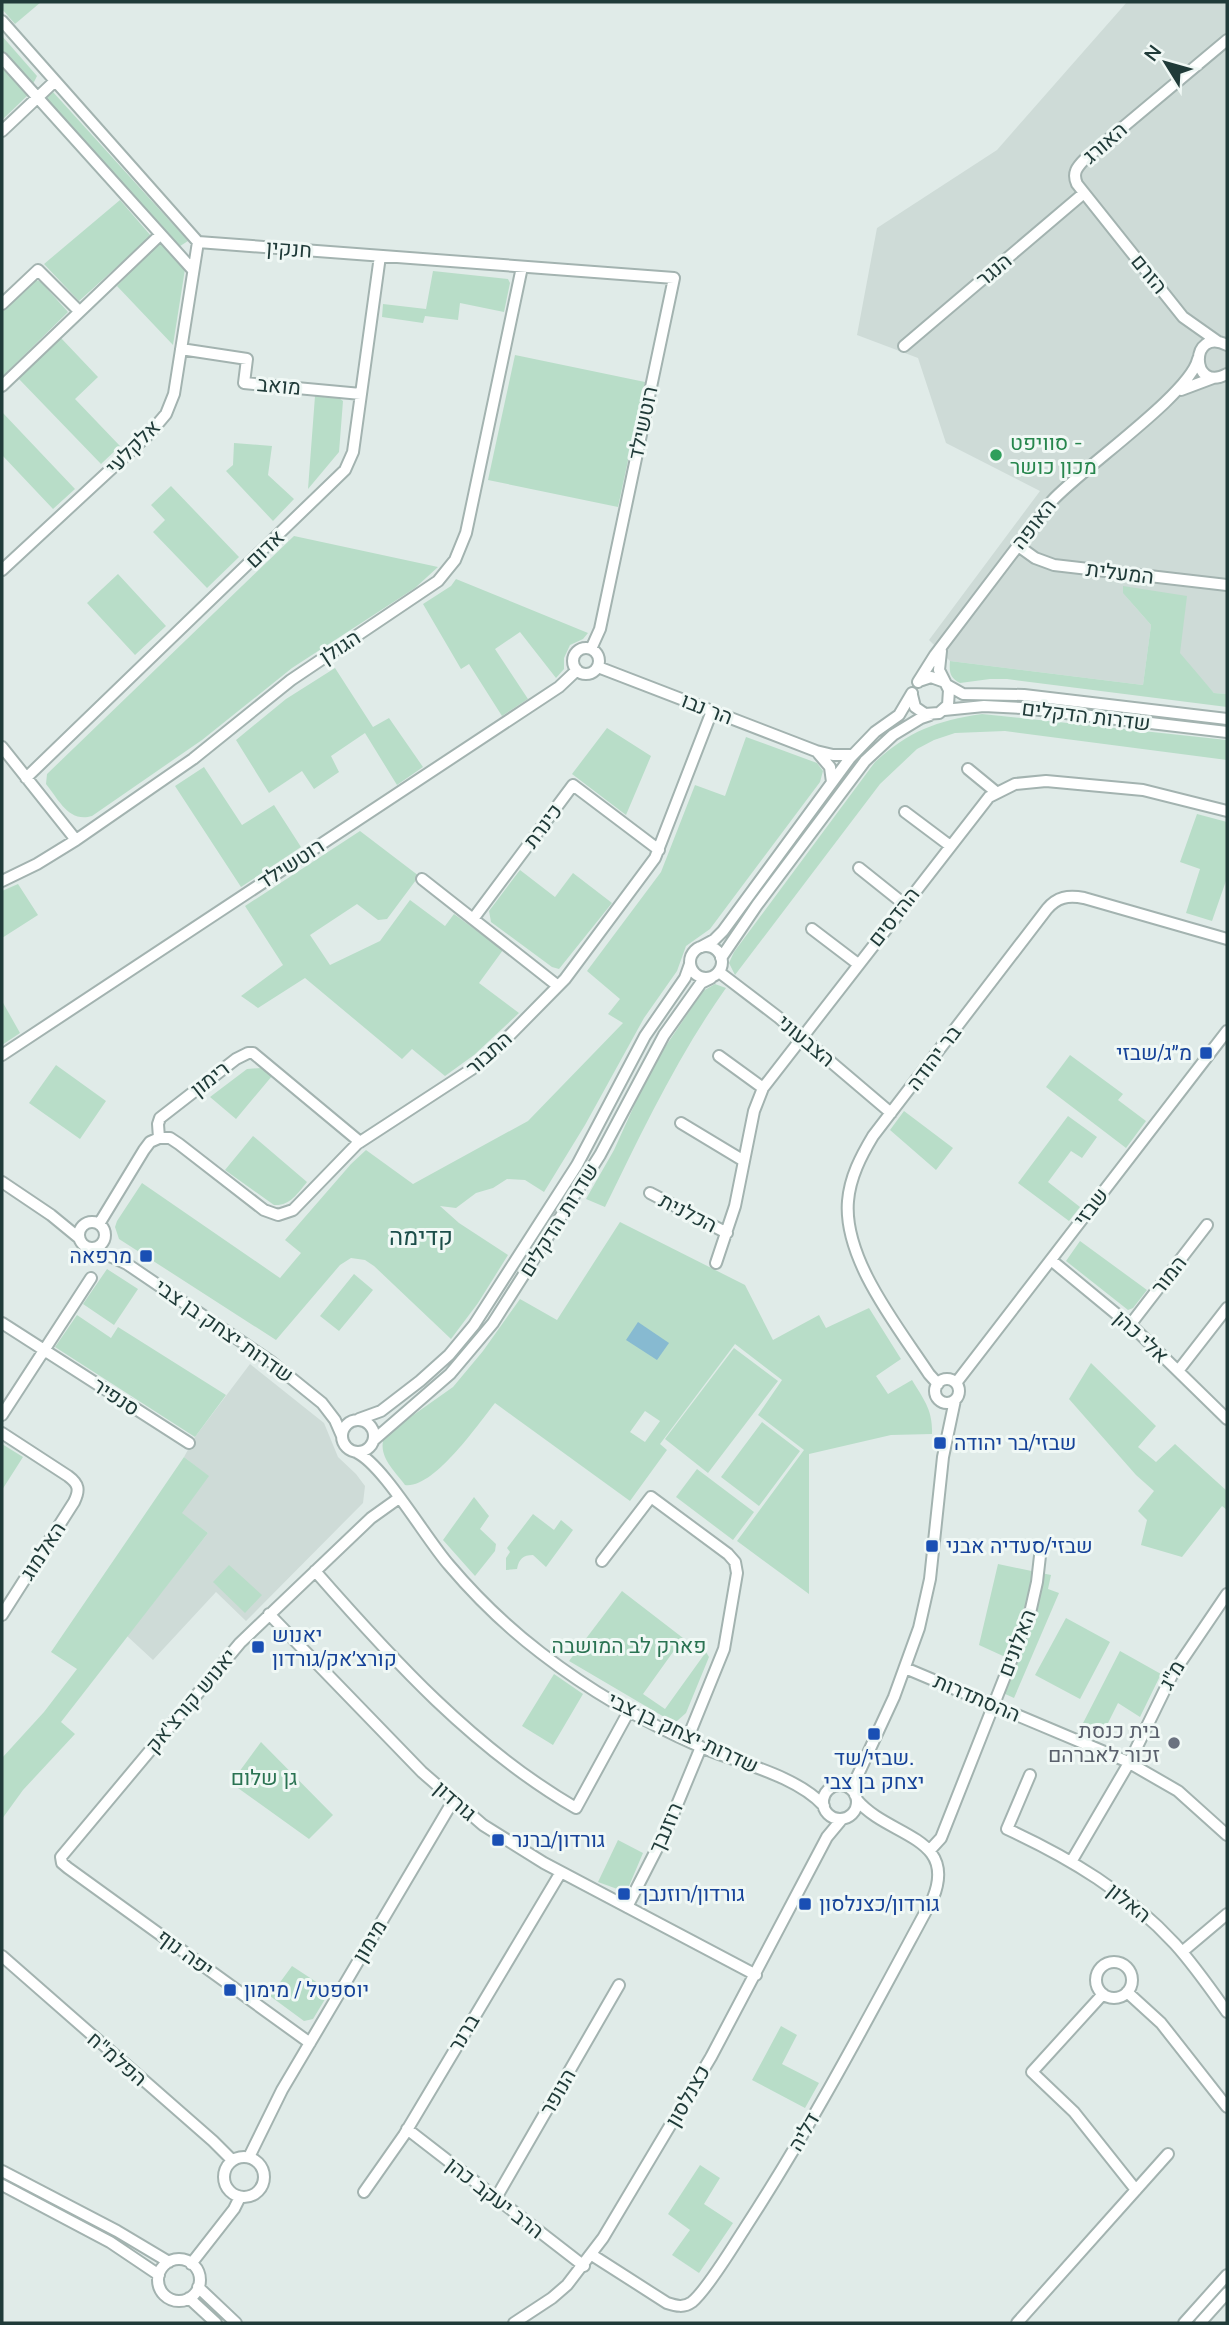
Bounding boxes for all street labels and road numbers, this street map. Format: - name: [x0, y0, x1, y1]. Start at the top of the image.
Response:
- street label: האורג: [1077, 116, 1132, 169]
- street label: חנקין: [265, 233, 313, 263]
- street label: הנגר: [970, 247, 1016, 292]
- street label: הזרם: [1126, 248, 1174, 298]
- street label: מואב: [256, 370, 302, 400]
- street label: רוטשילד: [622, 384, 662, 462]
- street label: אלקלעי: [100, 414, 165, 479]
- street label: האופה: [1005, 493, 1061, 554]
- street label: אדום: [239, 524, 289, 573]
- street label: המעלית: [1085, 555, 1155, 589]
- street label: הגולן: [314, 623, 365, 669]
- street label: הר נבו: [678, 686, 737, 730]
- street label: שדרות הדקלים: [1020, 694, 1152, 736]
- street label: כינרת: [517, 798, 567, 853]
- street label: רוטשילד: [252, 832, 329, 894]
- street label: ההדסים: [862, 881, 925, 951]
- street label: הצבעוני: [773, 1009, 841, 1072]
- street label: בר יהודה: [900, 1020, 966, 1095]
- street label: התבור: [460, 1025, 517, 1080]
- street label: רימון: [185, 1055, 234, 1101]
- street label: שדרות הדקלים: [513, 1158, 603, 1281]
- street label: שבזי: [1067, 1182, 1113, 1231]
- street label: הכלנית: [655, 1187, 722, 1238]
- street label: המור: [1145, 1250, 1191, 1299]
- street label: שדרות יצחק בן צבי: [150, 1273, 299, 1388]
- street label: אלי כהן: [1109, 1304, 1175, 1368]
- street label: סנפיר: [88, 1371, 145, 1421]
- street label: האלמוג: [14, 1516, 71, 1584]
- street label: האלונים: [991, 1605, 1041, 1680]
- street label: יאנוש קורצ'אק: [139, 1643, 241, 1758]
- street label: מ"ג: [1152, 1655, 1190, 1694]
- street label: ההסתדרות: [930, 1667, 1025, 1727]
- street label: שדרות יצחק בן צבי: [604, 1686, 763, 1778]
- street label: גורדון: [429, 1775, 482, 1826]
- street label: רוזנבך: [642, 1798, 688, 1857]
- street label: האלון: [1102, 1877, 1157, 1928]
- street label: מימון: [346, 1914, 392, 1967]
- street label: יפה נוף: [152, 1923, 219, 1981]
- street label: ברנר: [442, 2009, 484, 2056]
- street label: הפלמ"ח: [82, 2025, 153, 2091]
- street label: כצנלסון: [659, 2060, 715, 2131]
- street label: הנופר: [533, 2064, 581, 2119]
- street label: דליה: [782, 2107, 825, 2156]
- street label: הרב יעקב כהן: [442, 2151, 550, 2243]

